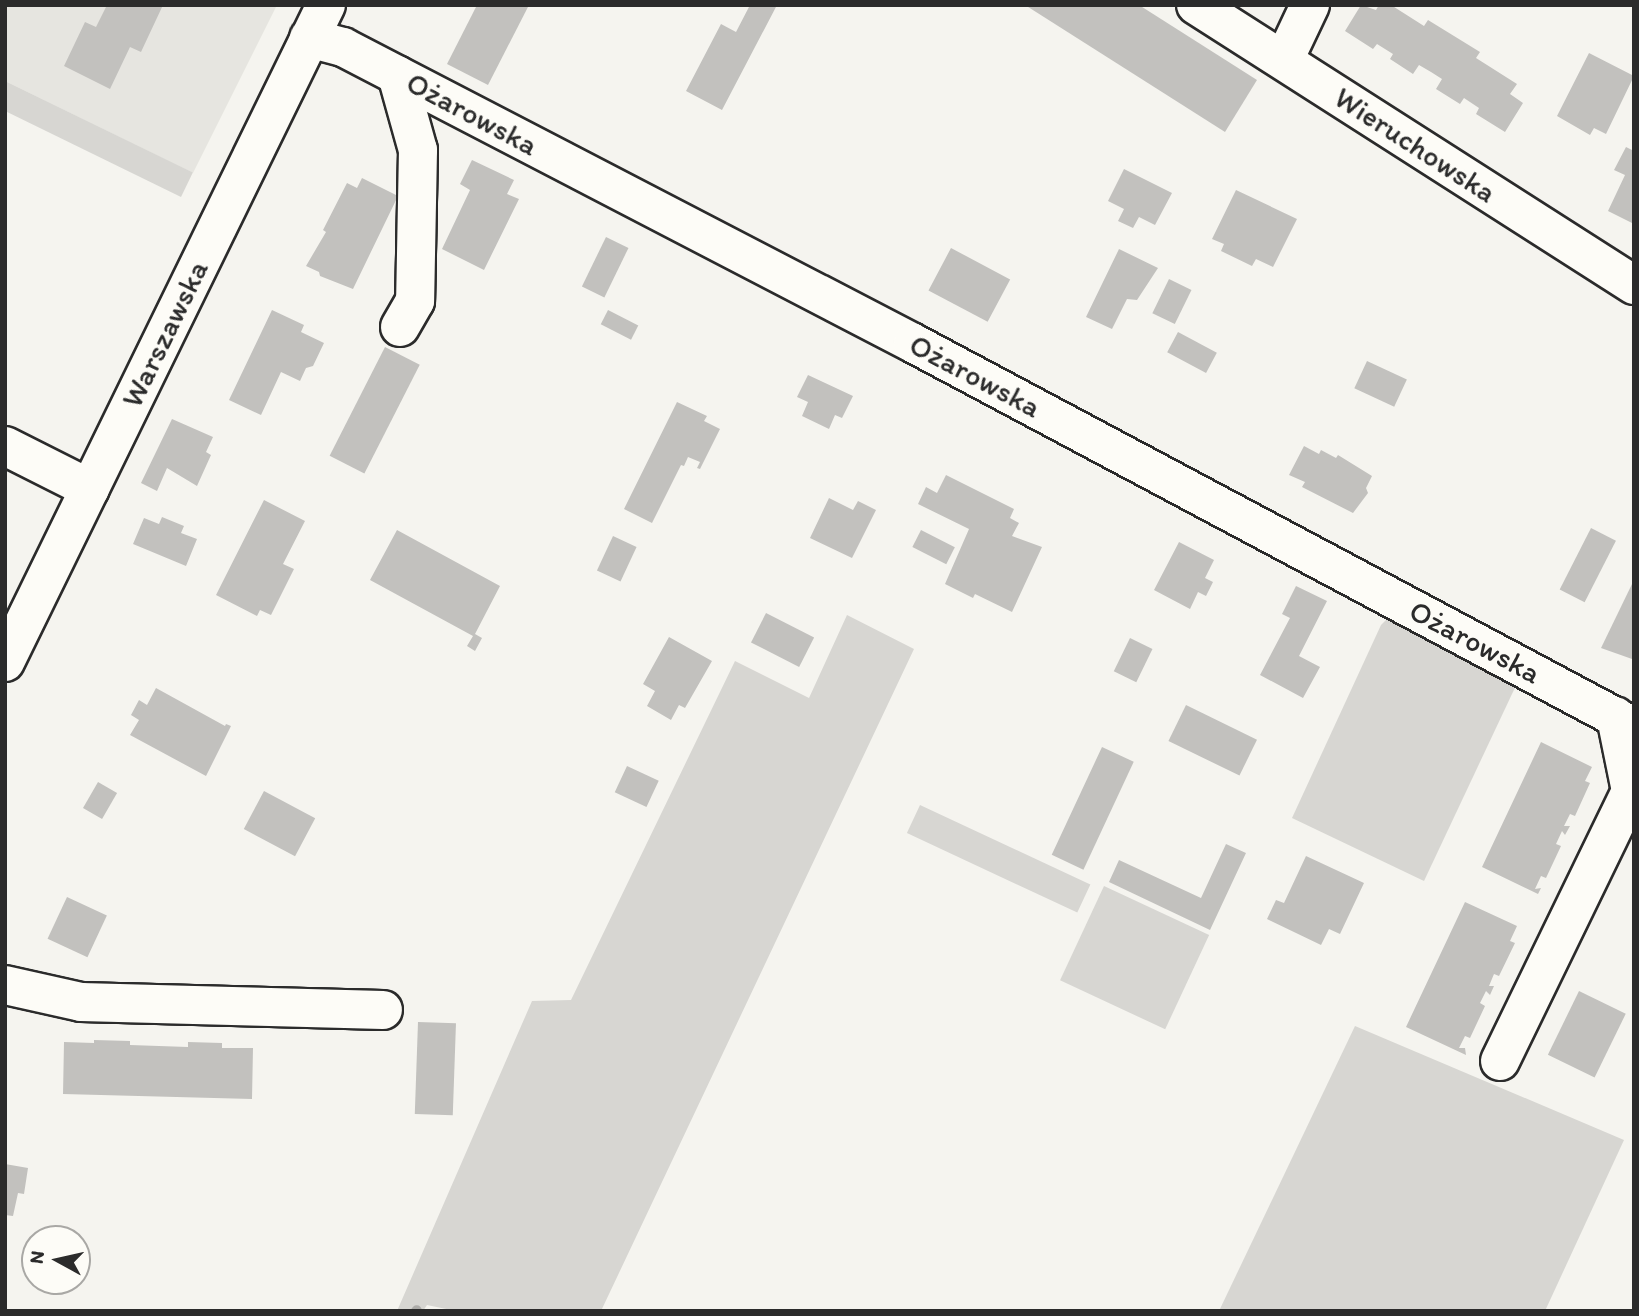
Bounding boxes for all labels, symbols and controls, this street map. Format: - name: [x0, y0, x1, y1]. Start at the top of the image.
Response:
- street label: Ożarowska: [400, 64, 544, 164]
- street label: Wieruchowska: [1328, 79, 1502, 211]
- street label: Warszawska: [114, 255, 216, 413]
- street label: Ożarowska: [903, 326, 1047, 426]
- street label: Ożarowska: [1403, 592, 1547, 692]
- north arrow: [21, 1225, 91, 1295]
- text: N: [24, 1249, 49, 1265]

